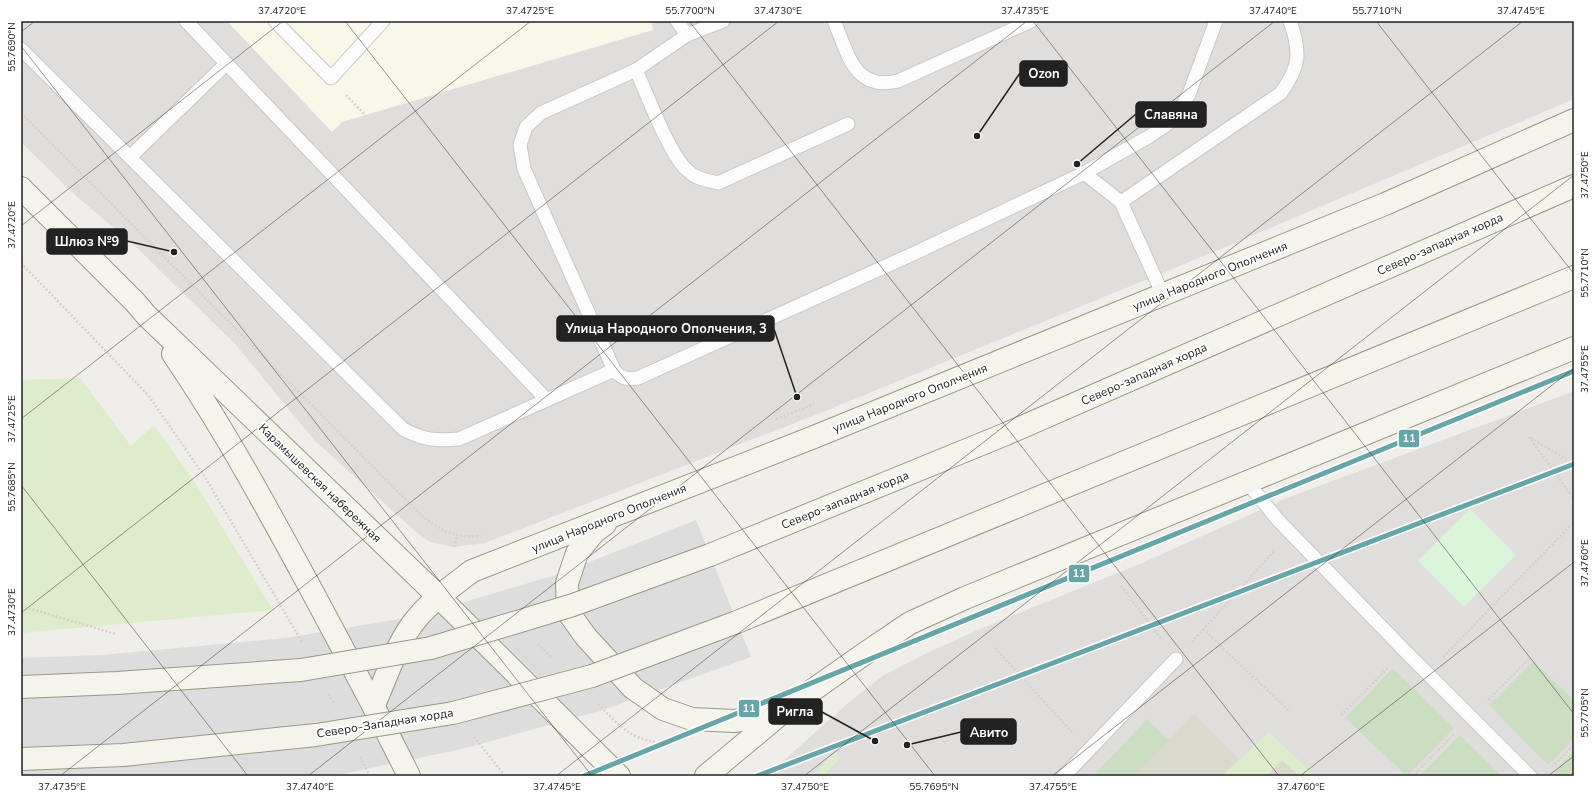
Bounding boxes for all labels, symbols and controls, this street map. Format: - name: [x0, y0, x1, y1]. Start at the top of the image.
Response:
- text: 37.4720°E: [258, 4, 306, 18]
- text: 37.4725°E: [506, 4, 554, 18]
- text: 55.7700°N: [665, 4, 715, 18]
- text: 37.4730°E: [754, 4, 802, 18]
- text: 37.4735°E: [1001, 4, 1049, 18]
- text: 37.4740°E: [1249, 4, 1297, 18]
- text: 55.7710°N: [1352, 4, 1402, 18]
- text: 37.4745°E: [1497, 4, 1545, 18]
- text: 55.7690°N: [5, 22, 19, 72]
- callout: Ozon: [1020, 61, 1067, 86]
- text: Ozon: [1028, 65, 1060, 83]
- callout: Славяна: [1136, 102, 1206, 127]
- text: Славяна: [1144, 106, 1198, 124]
- text: 37.4750°E: [1578, 151, 1592, 199]
- text: 37.4720°E: [5, 201, 19, 249]
- street label: Северо-западная хорда: [1374, 209, 1506, 279]
- callout: Шлюз №9: [47, 229, 127, 254]
- text: Шлюз №9: [55, 233, 120, 251]
- street label: улица Народного Ополчения: [1130, 238, 1290, 314]
- text: 55.7710°N: [1578, 248, 1592, 298]
- callout: Улица Народного Ополчения, 3: [557, 316, 774, 341]
- text: Улица Народного Ополчения, 3: [564, 320, 767, 338]
- street label: Северо-западная хорда: [1078, 339, 1210, 409]
- text: 37.4755°E: [1578, 345, 1592, 393]
- street label: улица Народного Ополчения: [830, 360, 990, 436]
- text: 37.4725°E: [5, 395, 19, 443]
- street label: Карамышевская набережная: [255, 420, 385, 546]
- line badge: 11: [1398, 429, 1420, 448]
- text: 11: [1402, 431, 1416, 446]
- text: 55.7685°N: [5, 462, 19, 512]
- street label: Северо-западная хорда: [779, 467, 911, 533]
- street label: улица Народного Ополчения: [529, 480, 689, 556]
- text: 37.4760°E: [1578, 539, 1592, 587]
- line badge: 11: [1068, 564, 1090, 583]
- text: 11: [1072, 566, 1086, 581]
- text: 37.4730°E: [5, 588, 19, 636]
- text: 55.7705°N: [1578, 688, 1592, 738]
- line badge: 11: [738, 699, 760, 718]
- callout: Ригла: [769, 699, 822, 724]
- text: 11: [742, 701, 756, 716]
- text: Ригла: [777, 703, 813, 721]
- street label: Северо-Западная хорда: [315, 704, 455, 742]
- callout: Авито: [961, 719, 1016, 744]
- text: Авито: [970, 724, 1009, 742]
- text: 37.4735°E: [38, 780, 86, 794]
- text: 37.4740°E: [286, 780, 334, 794]
- text: 37.4745°E: [533, 780, 581, 794]
- text: 37.4750°E: [781, 780, 829, 794]
- text: 55.7695°N: [909, 780, 959, 794]
- text: 37.4755°E: [1029, 780, 1077, 794]
- text: 37.4760°E: [1277, 780, 1325, 794]

